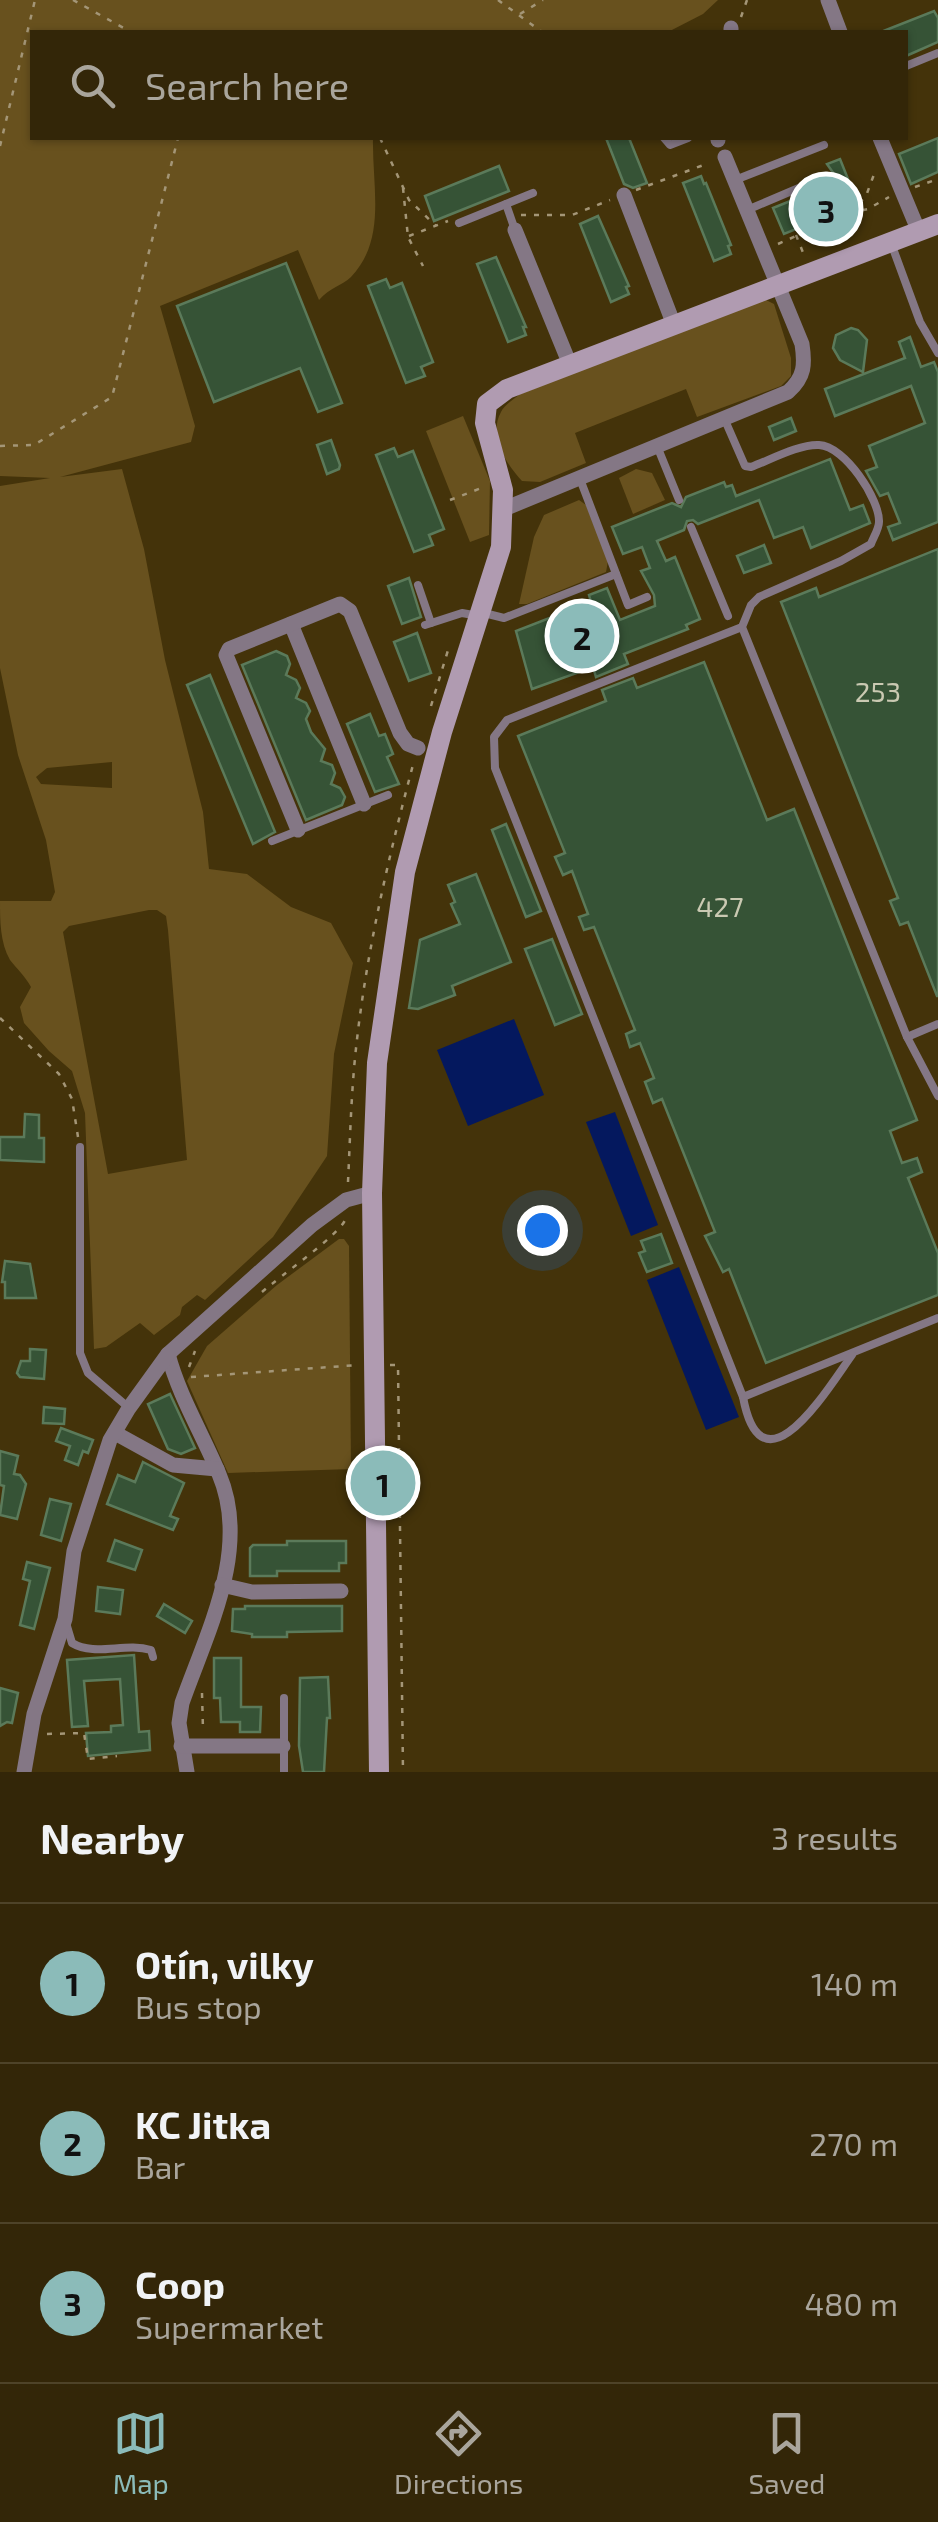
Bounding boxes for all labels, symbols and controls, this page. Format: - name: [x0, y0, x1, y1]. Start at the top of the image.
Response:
- search box: [30, 30, 908, 140]
- icon: search: [65, 58, 120, 113]
- text: Search here: [145, 62, 349, 108]
- pin: 3: [794, 172, 858, 246]
- pin: 2: [550, 598, 614, 674]
- house number: 253: [855, 674, 901, 708]
- house number: 427: [696, 889, 744, 923]
- your location: [517, 1205, 568, 1256]
- pin: 1: [350, 1446, 416, 1520]
- text: Nearby: [40, 1812, 184, 1862]
- text: 3 results: [771, 1818, 898, 1856]
- text: Otín, vilky: [135, 1941, 314, 1987]
- text: 1: [66, 1964, 79, 2002]
- text: 140 m: [811, 1964, 898, 2002]
- text: Bus stop: [135, 1987, 262, 2025]
- text: KC Jitka: [135, 2101, 271, 2147]
- text: 2: [63, 2124, 82, 2162]
- text: 270 m: [809, 2124, 898, 2162]
- text: Bar: [135, 2147, 185, 2185]
- text: Coop: [135, 2261, 225, 2307]
- text: 3: [63, 2284, 82, 2322]
- text: 480 m: [804, 2284, 898, 2322]
- text: Supermarket: [135, 2307, 323, 2345]
- tab: Map: [113, 2406, 169, 2500]
- tab: Directions: [394, 2406, 523, 2500]
- tab: Saved: [749, 2406, 825, 2500]

